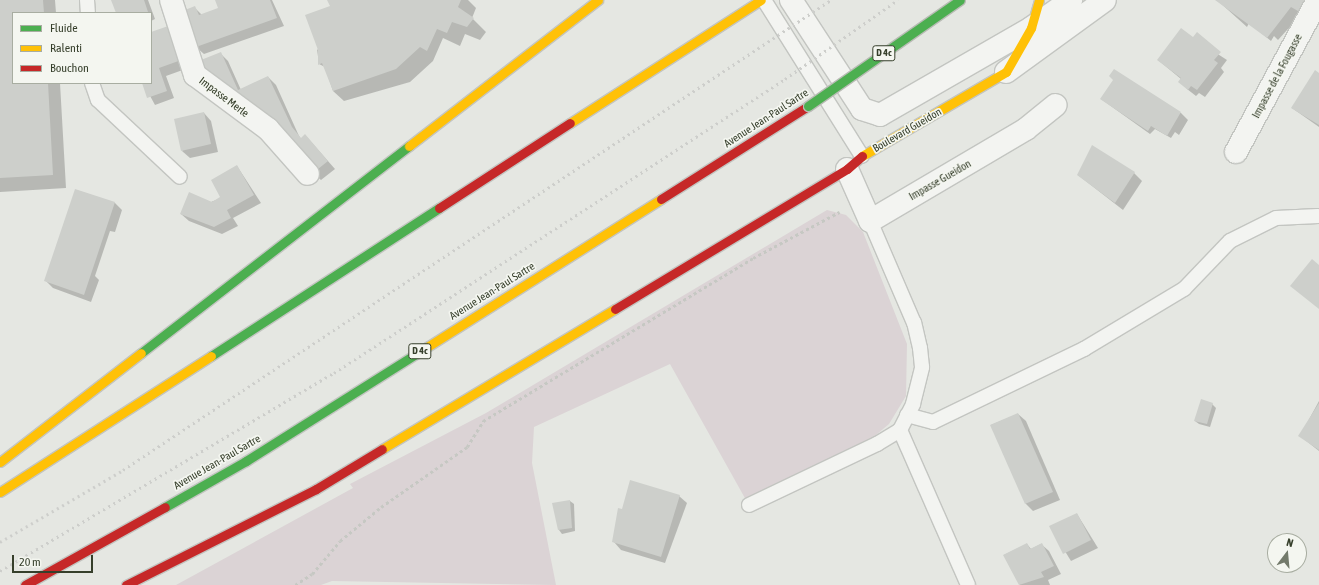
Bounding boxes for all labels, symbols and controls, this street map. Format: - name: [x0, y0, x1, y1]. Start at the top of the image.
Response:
- legend: [12, 12, 152, 84]
- text: Fluide: [50, 21, 78, 35]
- street label: Impasse de la Fougasse: [1249, 32, 1305, 120]
- text: Ralenti: [50, 41, 82, 55]
- road number: D 4c: [872, 45, 896, 61]
- text: Bouchon: [50, 61, 89, 75]
- street label: Impasse Merle: [197, 74, 251, 120]
- street label: Avenue Jean-Paul Sartre: [721, 86, 811, 150]
- street label: Boulevard Gueidon: [870, 105, 944, 155]
- street label: Impasse Gueidon: [907, 157, 973, 203]
- street label: Avenue Jean-Paul Sartre: [447, 259, 537, 323]
- road number: D 4c: [408, 343, 432, 359]
- street label: Avenue Jean-Paul Sartre: [171, 432, 263, 492]
- north arrow: [1267, 533, 1307, 573]
- text: N: [1285, 536, 1295, 549]
- scale bar: [14, 547, 95, 573]
- text: 20 m: [19, 555, 41, 569]

